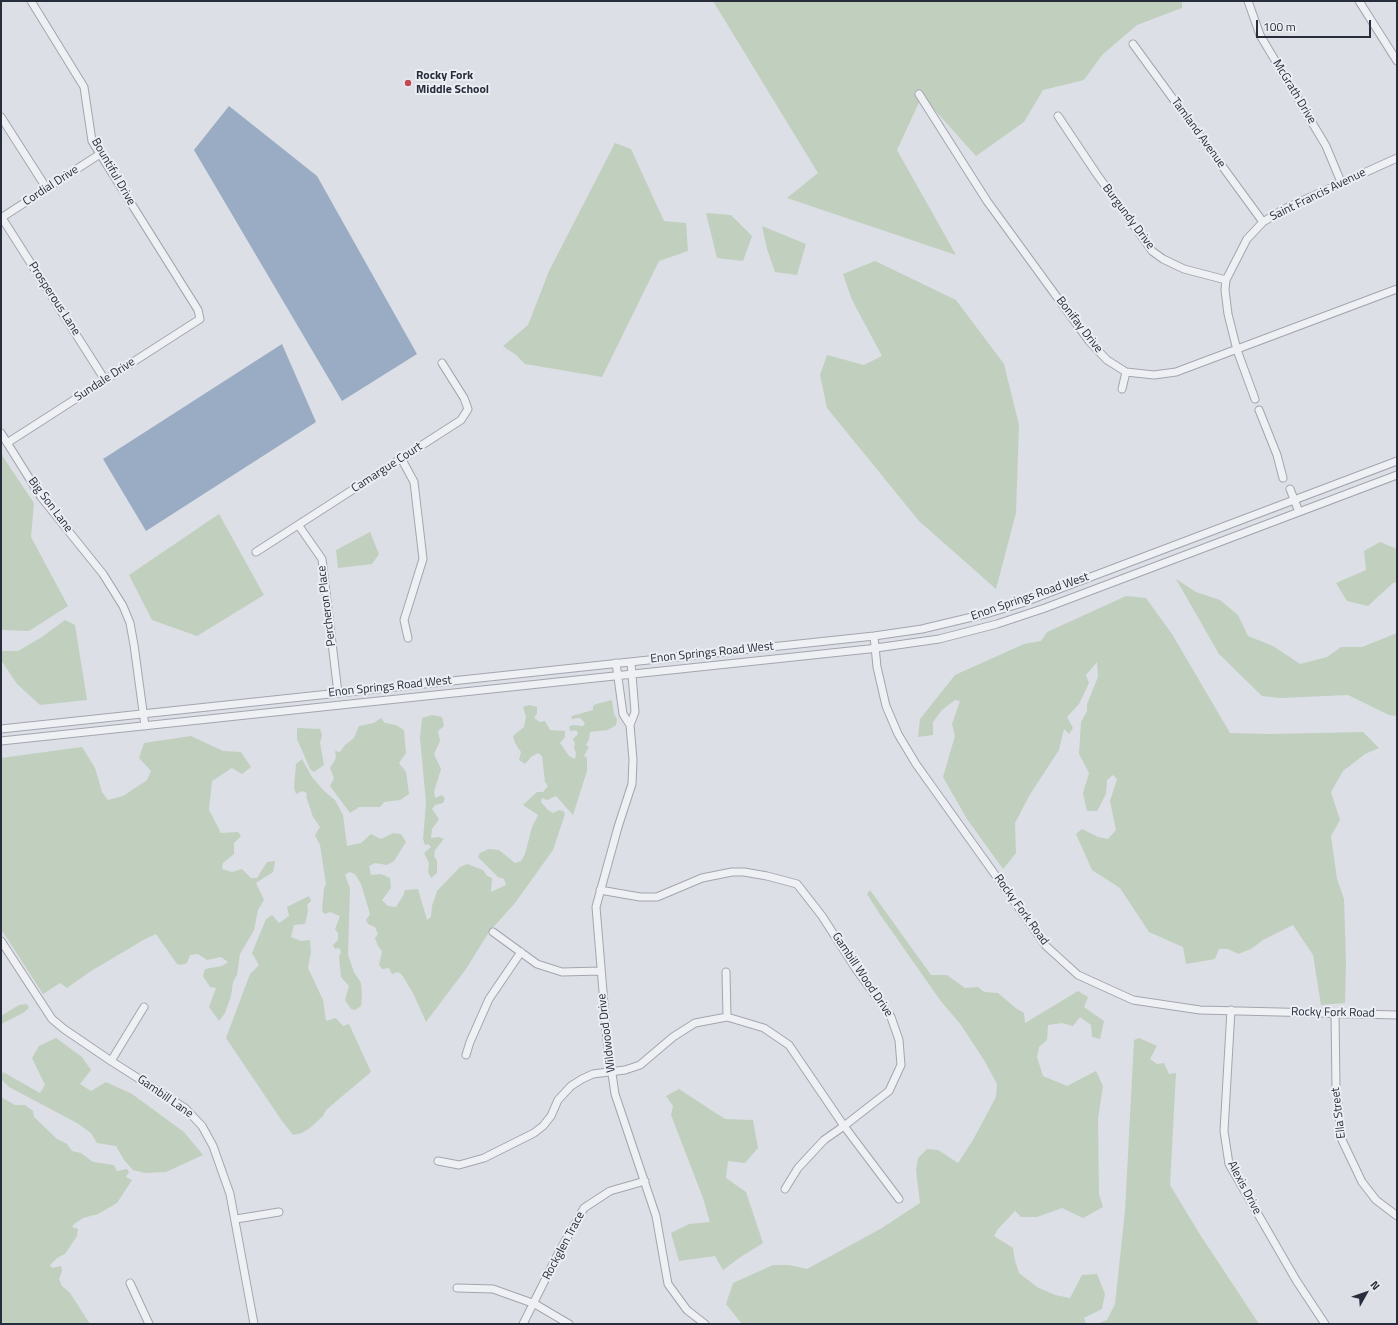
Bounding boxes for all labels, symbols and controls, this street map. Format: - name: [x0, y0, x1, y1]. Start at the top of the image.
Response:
- scale bar: [1258, 12, 1373, 38]
- text: 100 m: [1263, 17, 1296, 36]
- street label: McGrath Drive: [1269, 57, 1319, 127]
- place label: Rocky Fork Middle School: [416, 69, 489, 97]
- marker: Rocky Fork Middle School: [403, 78, 413, 88]
- street label: Tamland Avenue: [1168, 95, 1228, 171]
- street label: Bountiful Drive: [88, 136, 138, 208]
- street label: Cordial Drive: [20, 163, 82, 209]
- street label: Saint Francis Avenue: [1268, 166, 1368, 224]
- street label: Burgundy Drive: [1099, 182, 1157, 252]
- street label: Prosperous Lane: [25, 260, 83, 338]
- street label: Bonifay Drive: [1053, 294, 1105, 356]
- street label: Sundale Drive: [72, 355, 138, 405]
- street label: Camargue Court: [349, 440, 425, 496]
- street label: Big Son Lane: [25, 475, 75, 535]
- street label: Percheron Place: [315, 565, 339, 647]
- street label: Enon Springs Road West: [969, 570, 1091, 624]
- street label: Enon Springs Road West: [650, 639, 774, 667]
- street label: Enon Springs Road West: [328, 673, 452, 701]
- street label: Rocky Fork Road: [990, 872, 1052, 948]
- street label: Gambill Wood Drive: [828, 930, 896, 1020]
- street label: Wildwood Drive: [595, 993, 619, 1073]
- street label: Rocky Fork Road: [1291, 1005, 1375, 1021]
- street label: Gambill Lane: [134, 1073, 196, 1121]
- street label: Ella Street: [1329, 1086, 1349, 1140]
- street label: Alexis Drive: [1224, 1159, 1264, 1217]
- street label: Rockglen Trace: [540, 1209, 588, 1283]
- north arrow: [1346, 1273, 1386, 1313]
- text: N: [1367, 1277, 1384, 1293]

